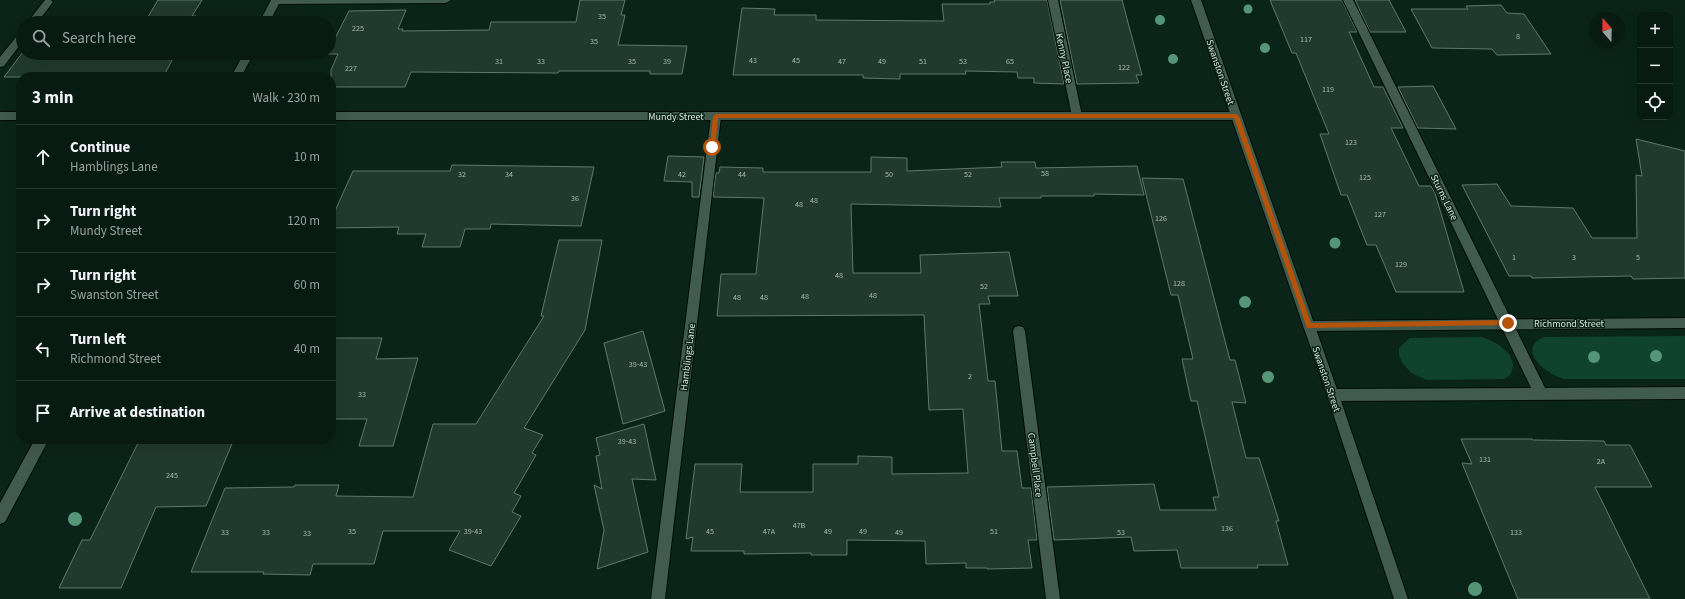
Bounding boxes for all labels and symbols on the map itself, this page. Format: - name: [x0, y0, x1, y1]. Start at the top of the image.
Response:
- house number: 35: [598, 11, 606, 22]
- north arrow: [1589, 12, 1625, 48]
- house number: 225: [352, 23, 364, 34]
- house number: 8: [1516, 31, 1520, 42]
- street label: Kenny Place: [1052, 32, 1076, 85]
- house number: 117: [1300, 34, 1312, 45]
- house number: 35: [590, 36, 598, 47]
- street label: Swanston Street: [1202, 38, 1238, 107]
- house number: 43: [749, 55, 757, 66]
- house number: 45: [792, 55, 800, 66]
- house number: 31: [495, 56, 503, 67]
- house number: 33: [537, 56, 545, 67]
- house number: 35: [628, 56, 636, 67]
- house number: 39: [663, 56, 671, 67]
- house number: 47: [838, 56, 846, 67]
- house number: 49: [878, 56, 886, 67]
- house number: 51: [919, 56, 927, 67]
- house number: 53: [959, 56, 967, 67]
- house number: 65: [1006, 56, 1014, 67]
- house number: 122: [1118, 62, 1130, 73]
- house number: 227: [345, 63, 357, 74]
- house number: 119: [1322, 84, 1334, 95]
- street label: Mundy Street: [648, 110, 704, 124]
- house number: 123: [1345, 137, 1357, 148]
- route start: [703, 138, 721, 156]
- house number: 58: [1041, 168, 1049, 179]
- house number: 32: [458, 169, 466, 180]
- house number: 34: [505, 169, 513, 180]
- house number: 42: [678, 169, 686, 180]
- house number: 44: [738, 169, 746, 180]
- house number: 50: [885, 169, 893, 180]
- house number: 52: [964, 169, 972, 180]
- house number: 125: [1359, 172, 1371, 183]
- street label: Sturns Lane: [1427, 172, 1461, 223]
- house number: 36: [571, 193, 579, 204]
- house number: 48: [810, 195, 818, 206]
- house number: 48: [795, 199, 803, 210]
- house number: 127: [1374, 209, 1386, 220]
- house number: 126: [1155, 213, 1167, 224]
- house number: 1: [1512, 252, 1516, 263]
- house number: 3: [1572, 252, 1576, 263]
- house number: 5: [1636, 252, 1640, 263]
- house number: 129: [1395, 259, 1407, 270]
- house number: 48: [835, 270, 843, 281]
- house number: 128: [1173, 278, 1185, 289]
- house number: 52: [980, 281, 988, 292]
- house number: 48: [869, 290, 877, 301]
- house number: 48: [801, 291, 809, 302]
- house number: 48: [733, 292, 741, 303]
- house number: 48: [760, 292, 768, 303]
- route end: [1499, 314, 1517, 332]
- street label: Richmond Street: [1534, 317, 1605, 331]
- street label: Hamblings Lane: [677, 323, 699, 391]
- street label: Swanston Street: [1308, 345, 1344, 414]
- house number: 39-43: [629, 359, 647, 370]
- house number: 2: [968, 371, 972, 382]
- house number: 33: [358, 389, 366, 400]
- street label: Campbell Place: [1024, 432, 1046, 498]
- house number: 39-43: [618, 436, 636, 447]
- house number: 131: [1479, 454, 1491, 465]
- house number: 2A: [1597, 456, 1606, 467]
- house number: 245: [166, 470, 178, 481]
- house number: 47B: [793, 520, 806, 531]
- house number: 136: [1221, 523, 1233, 534]
- house number: 35: [348, 526, 356, 537]
- house number: 39-43: [464, 526, 482, 537]
- house number: 45: [706, 526, 714, 537]
- house number: 47A: [763, 526, 776, 537]
- house number: 49: [824, 526, 832, 537]
- house number: 49: [859, 526, 867, 537]
- house number: 51: [990, 526, 998, 537]
- house number: 33: [221, 527, 229, 538]
- house number: 33: [262, 527, 270, 538]
- house number: 49: [895, 527, 903, 538]
- house number: 53: [1117, 527, 1125, 538]
- house number: 133: [1510, 527, 1522, 538]
- house number: 33: [303, 528, 311, 539]

